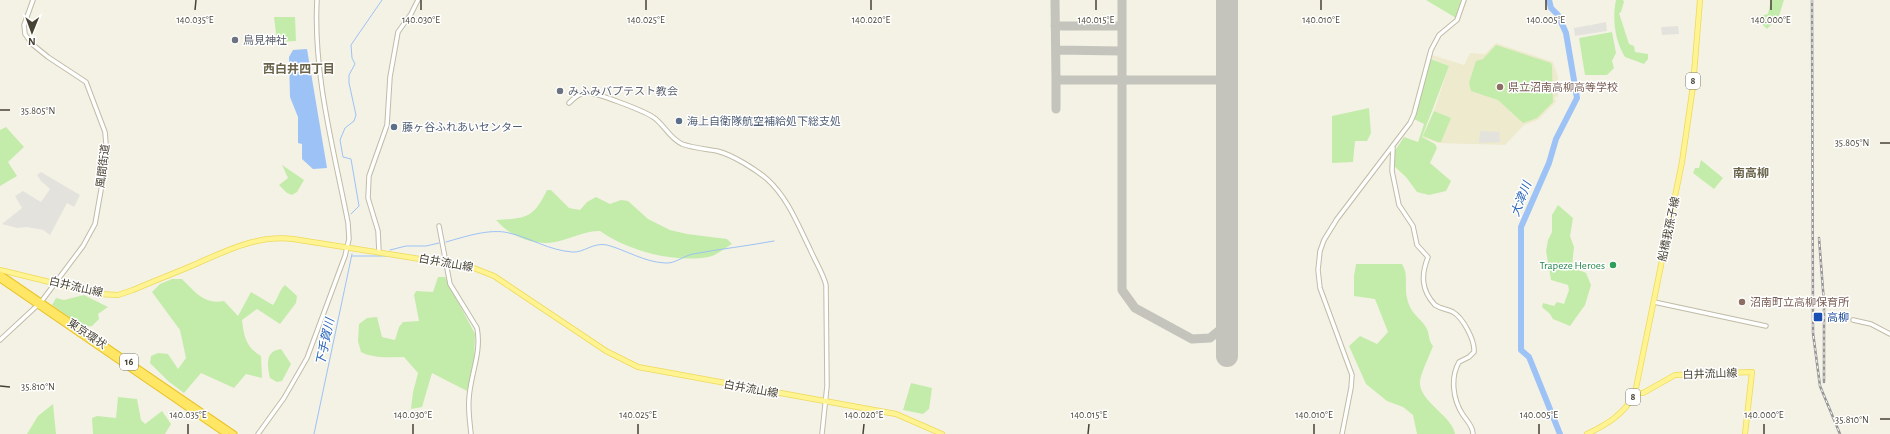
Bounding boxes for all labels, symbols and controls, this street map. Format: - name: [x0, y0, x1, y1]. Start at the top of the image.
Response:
- north arrow: [12, 12, 52, 52]
- text: 140.035°E: [176, 15, 214, 25]
- text: 140.030°E: [402, 15, 440, 25]
- text: 140.025°E: [627, 15, 665, 25]
- text: 140.020°E: [852, 15, 891, 25]
- text: 140.015°E: [1078, 15, 1114, 25]
- text: 140.010°E: [1302, 15, 1340, 25]
- text: 140.005°E: [1527, 15, 1565, 25]
- text: 140.000°E: [1751, 15, 1791, 25]
- place label: 鳥見神社: [243, 34, 287, 46]
- marker: 鳥見神社: [230, 35, 240, 45]
- text: N: [28, 36, 36, 47]
- district label: 西白井四丁目: [263, 62, 335, 75]
- road number: 8: [1686, 73, 1700, 89]
- place label: 県立沼南高柳高等学校: [1508, 81, 1618, 93]
- marker: 県立沼南高柳高等学校: [1495, 82, 1505, 92]
- place label: みふみバプテスト教会: [568, 85, 678, 97]
- marker: みふみバプテスト教会: [555, 86, 565, 96]
- text: 35.805°N: [21, 106, 55, 116]
- place label: 海上自衛隊航空補給処下総支処: [687, 115, 841, 127]
- marker: 海上自衛隊航空補給処下総支処: [674, 116, 684, 126]
- place label: 藤ヶ谷ふれあいセンター: [402, 121, 523, 133]
- marker: 藤ヶ谷ふれあいセンター: [389, 122, 399, 132]
- text: 35.805°N: [1835, 138, 1869, 148]
- street label: 風間街道: [94, 143, 111, 189]
- district label: 南高柳: [1733, 166, 1769, 179]
- water label: 大津川: [1508, 178, 1534, 218]
- street label: 船橋我孫子線: [1656, 195, 1681, 262]
- street label: 白井流山線: [418, 252, 474, 273]
- place label: Trapeze Heroes: [1539, 260, 1605, 271]
- marker: Trapeze Heroes: [1608, 260, 1618, 270]
- street label: 白井流山線: [48, 274, 104, 299]
- place label: 沼南町立高柳保育所: [1750, 296, 1850, 308]
- marker: 沼南町立高柳保育所: [1737, 297, 1747, 307]
- marker: 高柳: [1812, 311, 1824, 323]
- place label: 高柳: [1827, 311, 1849, 323]
- water label: 下手賀川: [313, 315, 336, 367]
- street label: 東京環状: [66, 316, 110, 351]
- road number: 16: [120, 354, 138, 370]
- street label: 白井流山線: [1682, 367, 1738, 380]
- street label: 白井流山線: [723, 378, 779, 399]
- text: 35.810°N: [21, 382, 55, 392]
- road number: 8: [1626, 389, 1640, 405]
- text: 140.035°E: [169, 410, 207, 420]
- text: 140.030°E: [394, 410, 432, 420]
- text: 140.025°E: [619, 410, 657, 420]
- text: 140.020°E: [845, 410, 884, 420]
- text: 140.015°E: [1071, 410, 1107, 420]
- text: 140.010°E: [1295, 410, 1333, 420]
- text: 140.005°E: [1520, 410, 1558, 420]
- text: 140.000°E: [1744, 410, 1784, 420]
- text: 35.810°N: [1835, 415, 1869, 425]

